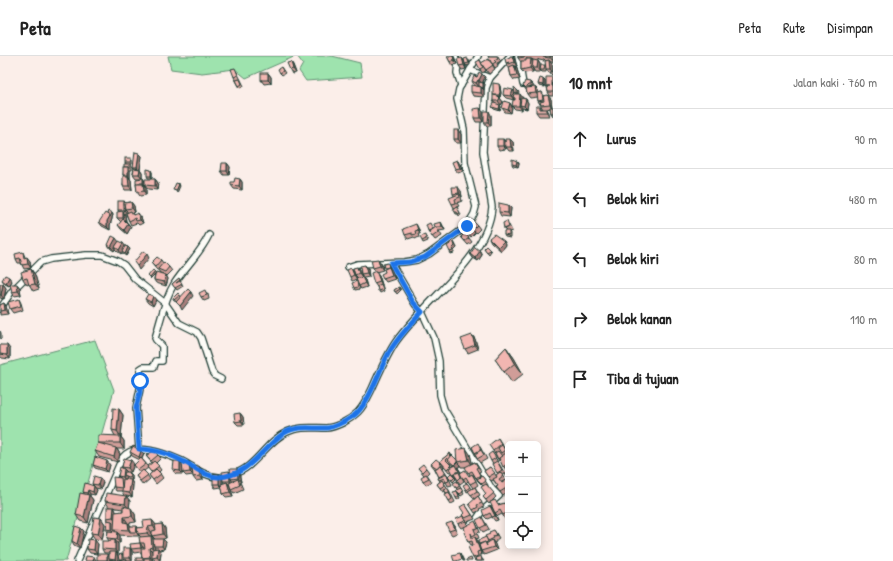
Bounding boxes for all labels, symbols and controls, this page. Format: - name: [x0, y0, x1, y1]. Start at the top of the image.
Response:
- text: Peta: [20, 15, 51, 41]
- text: Peta: [738, 18, 761, 37]
- text: Rute: [783, 18, 805, 37]
- text: Disimpan: [827, 18, 873, 37]
- text: 10 mnt: [569, 71, 612, 94]
- text: Jalan kaki · 760 m: [793, 73, 877, 91]
- icon: ahead: [569, 128, 591, 150]
- text: Lurus: [607, 128, 636, 149]
- text: 90 m: [855, 130, 877, 148]
- icon: left: [569, 188, 591, 210]
- text: Belok kiri: [607, 188, 659, 209]
- text: 480 m: [849, 190, 877, 208]
- route end: [458, 217, 476, 235]
- icon: left: [569, 248, 591, 270]
- text: Belok kiri: [607, 248, 659, 269]
- text: 80 m: [854, 250, 877, 268]
- icon: right: [569, 308, 591, 330]
- text: Belok kanan: [607, 308, 672, 329]
- text: 110 m: [850, 310, 877, 328]
- icon: arrive: [569, 368, 591, 390]
- text: Tiba di tujuan: [607, 368, 679, 389]
- route start: [131, 372, 149, 390]
- map controls: [505, 441, 541, 549]
- button: +: [505, 441, 541, 477]
- button: −: [505, 477, 541, 513]
- button: locate: [505, 513, 541, 549]

